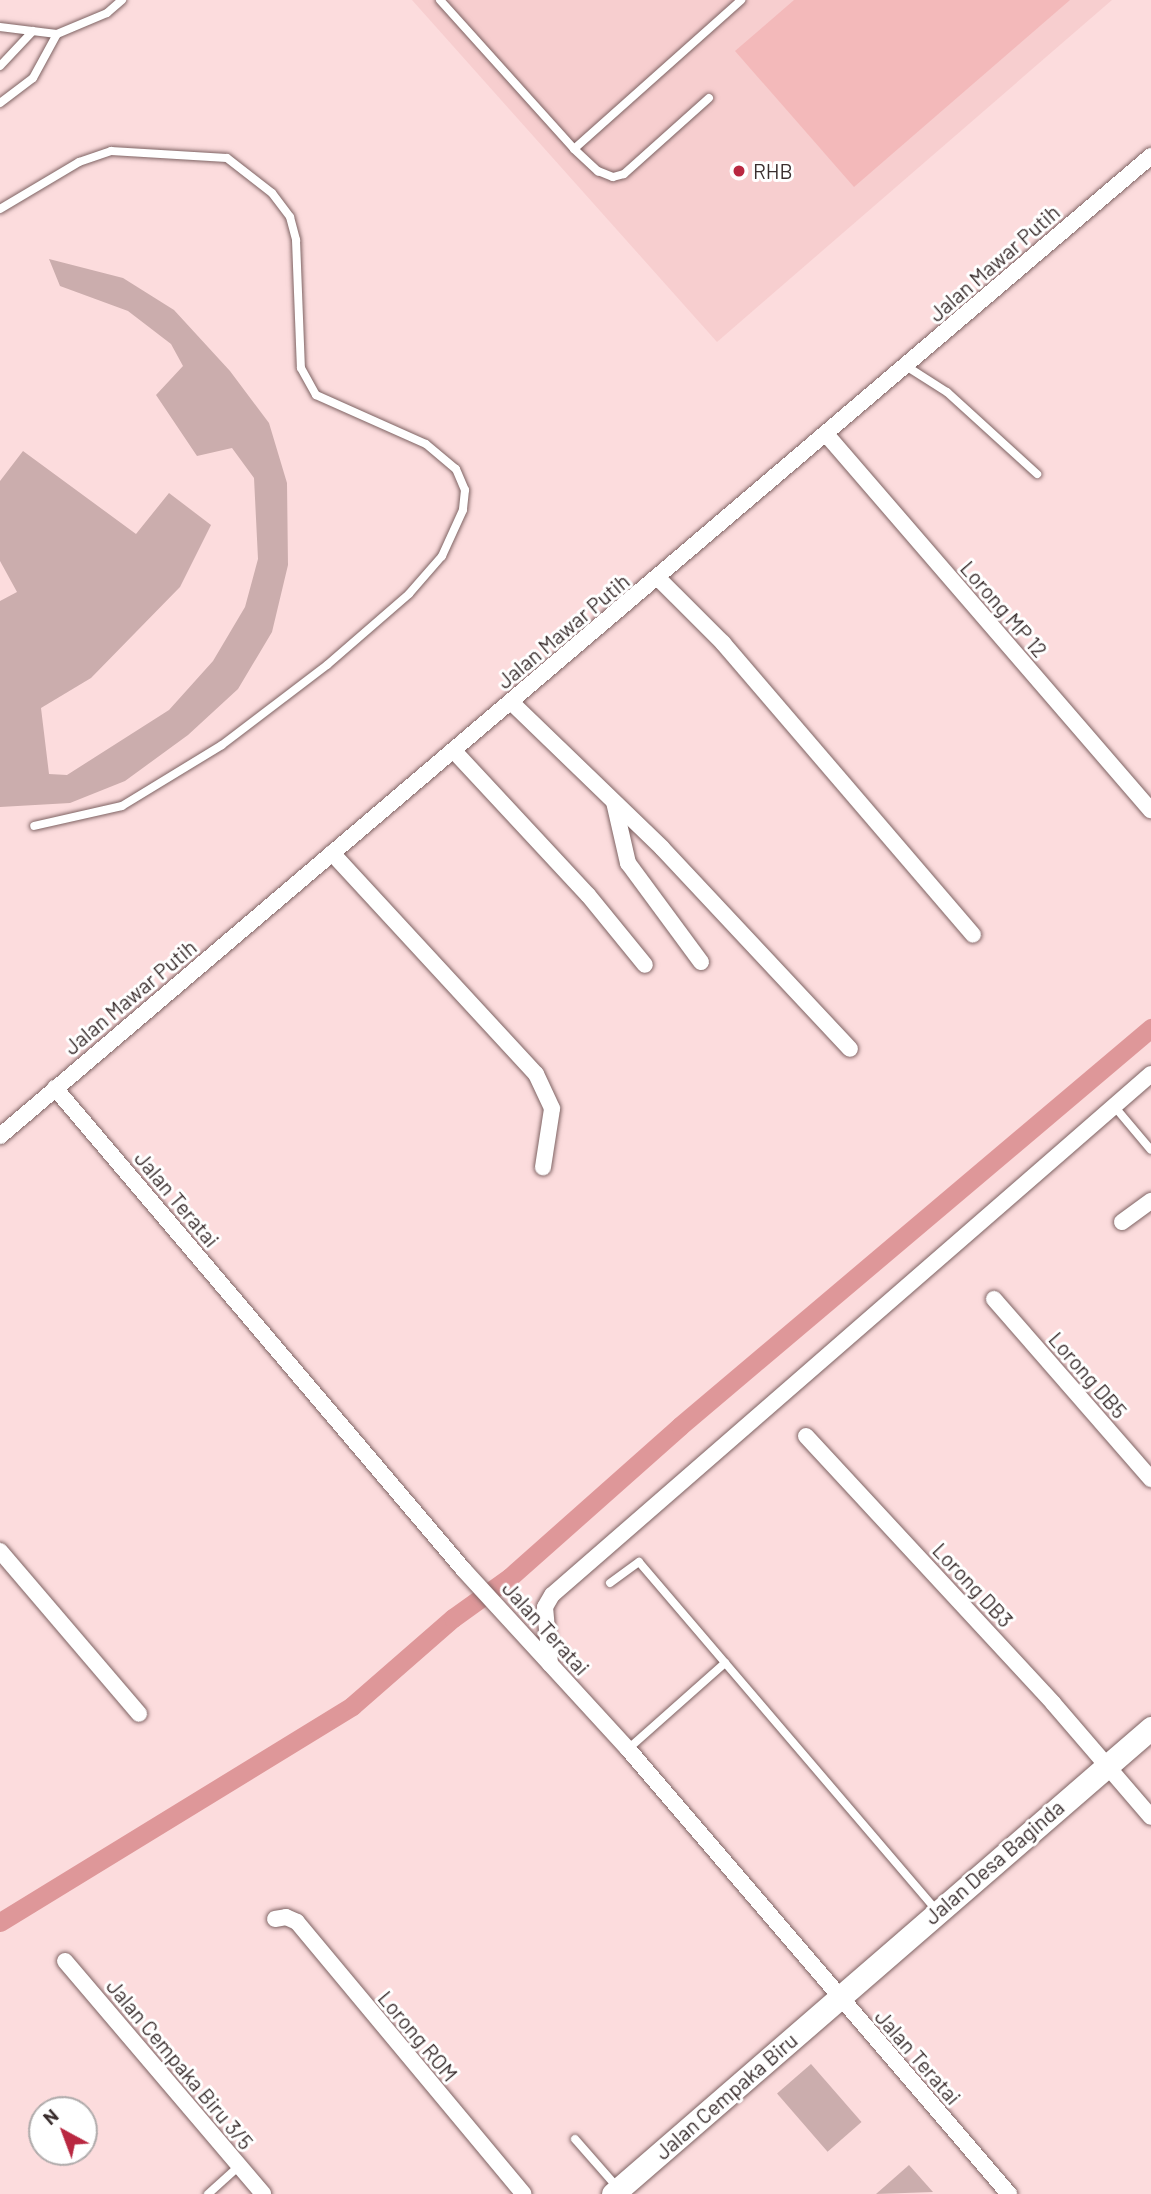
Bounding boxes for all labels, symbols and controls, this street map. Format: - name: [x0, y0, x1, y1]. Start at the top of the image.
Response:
- place label: RHB: [753, 158, 793, 184]
- marker: RHB: [731, 163, 747, 179]
- street label: Jalan Mawar Putih: [923, 199, 1065, 327]
- street label: Lorong MP 12: [955, 556, 1053, 662]
- street label: Jalan Mawar Putih: [492, 568, 634, 694]
- street label: Jalan Mawar Putih: [59, 934, 201, 1060]
- street label: Jalan Teratai: [130, 1146, 224, 1252]
- street label: Lorong DB5: [1044, 1327, 1132, 1423]
- street label: Lorong DB3: [928, 1538, 1018, 1632]
- street label: Jalan Teratai: [497, 1576, 595, 1680]
- street label: Jalan Desa Baginda: [919, 1795, 1069, 1929]
- street label: Jalan Cempaka Biru 3/5: [101, 1974, 259, 2154]
- street label: Lorong ROM: [373, 1986, 463, 2086]
- street label: Jalan Teratai: [870, 2004, 966, 2110]
- street label: Jalan Cempaka Biru: [650, 2027, 802, 2165]
- north arrow: [28, 2096, 98, 2166]
- text: N: [38, 2103, 63, 2129]

